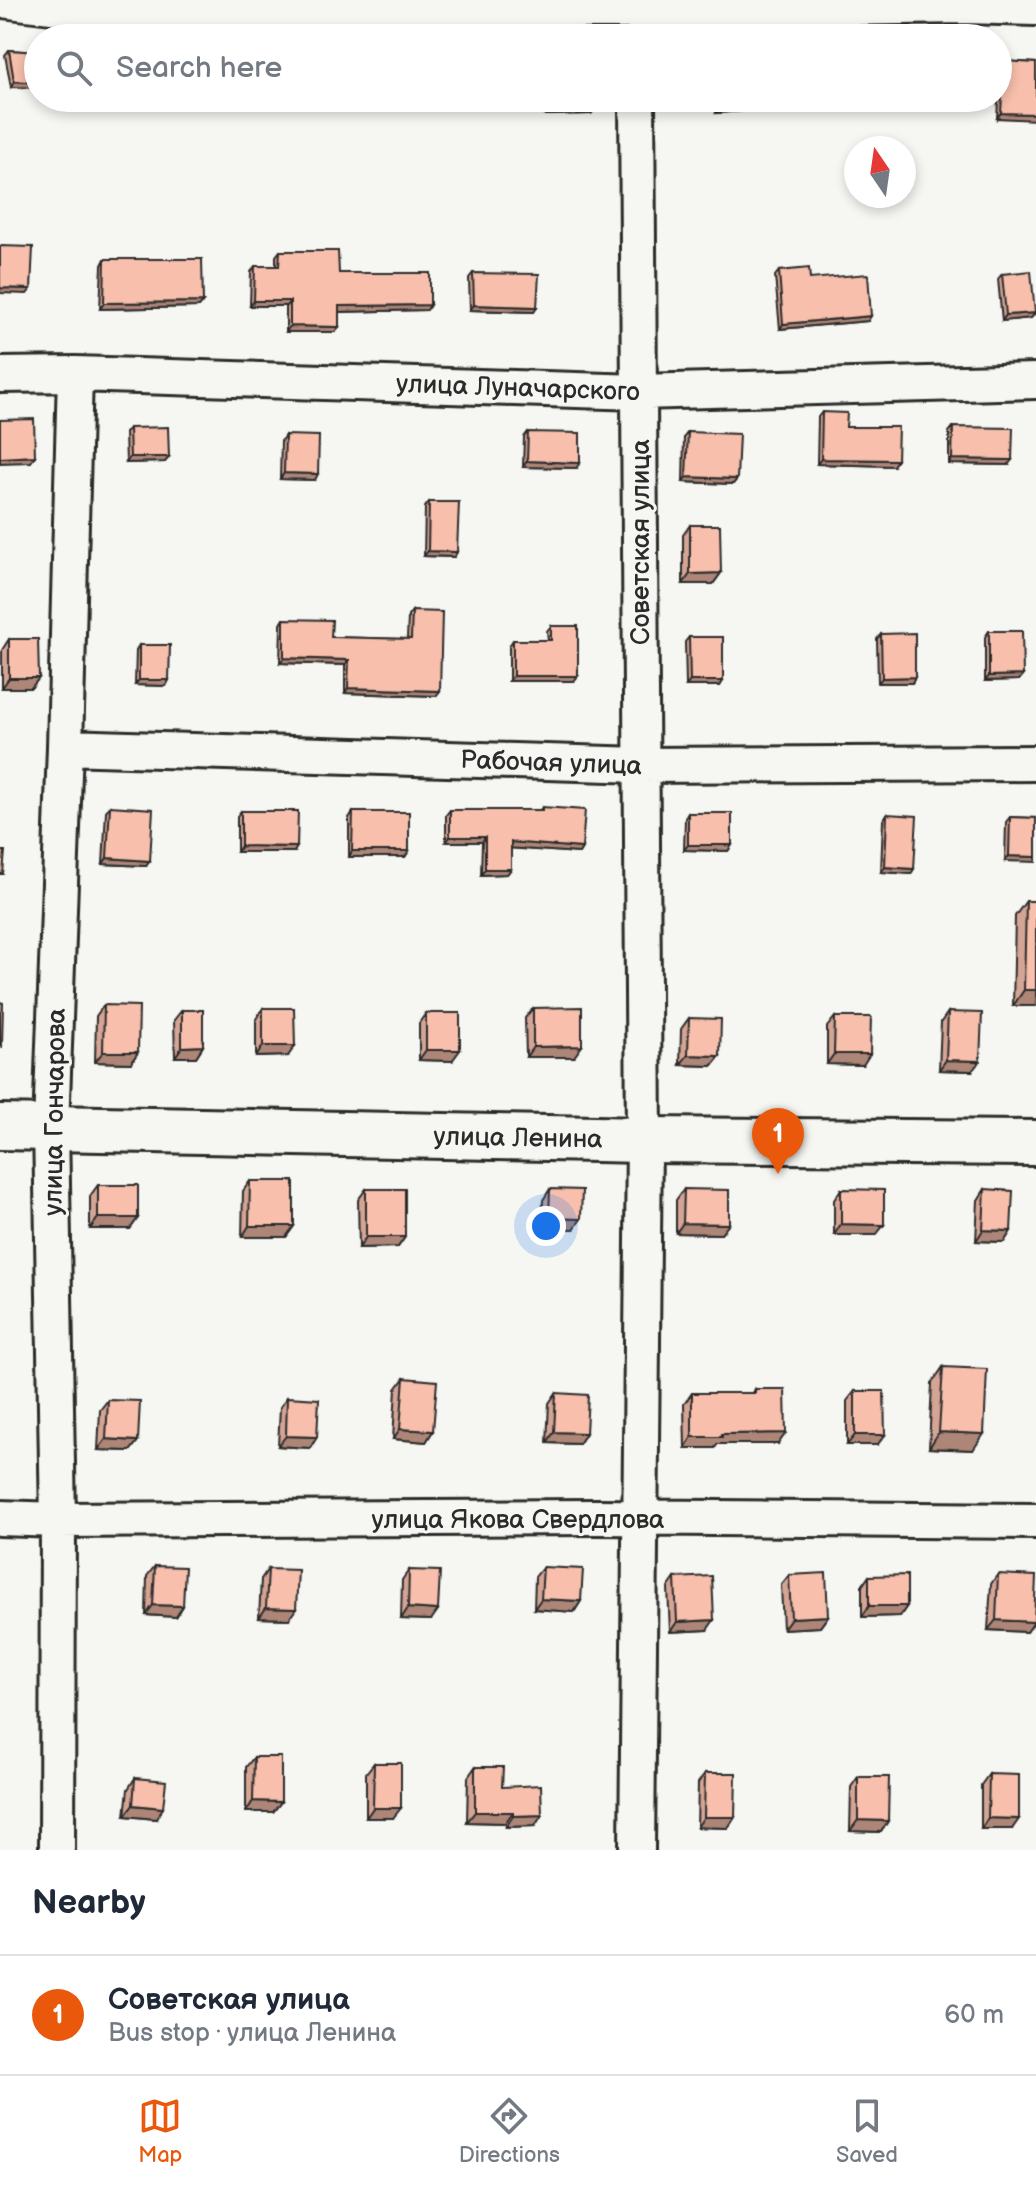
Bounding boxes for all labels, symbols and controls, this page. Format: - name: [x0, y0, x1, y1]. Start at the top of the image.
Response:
- search box: [24, 24, 1012, 112]
- icon: search: [52, 46, 96, 90]
- text: Search here: [116, 50, 282, 86]
- north arrow: [844, 136, 916, 208]
- street label: улица Луначарского: [396, 369, 640, 408]
- street label: Советская улица: [626, 439, 657, 645]
- street label: Рабочая улица: [460, 745, 642, 782]
- street label: улица Гончарова: [38, 1008, 73, 1216]
- pin: 1: [752, 1108, 804, 1174]
- street label: улица Ленина: [433, 1122, 603, 1155]
- your location: [526, 1206, 566, 1246]
- street label: улица Якова Свердлова: [372, 1505, 664, 1536]
- text: Nearby: [32, 1882, 146, 1923]
- text: Советская улица: [108, 1982, 350, 2018]
- text: 1: [53, 2000, 63, 2031]
- text: 60 m: [944, 2000, 1004, 2031]
- text: Bus stop · улица Ленина: [108, 2018, 396, 2049]
- tab: Map: [138, 2094, 182, 2169]
- tab: Directions: [459, 2094, 560, 2169]
- tab: Saved: [836, 2094, 898, 2169]

